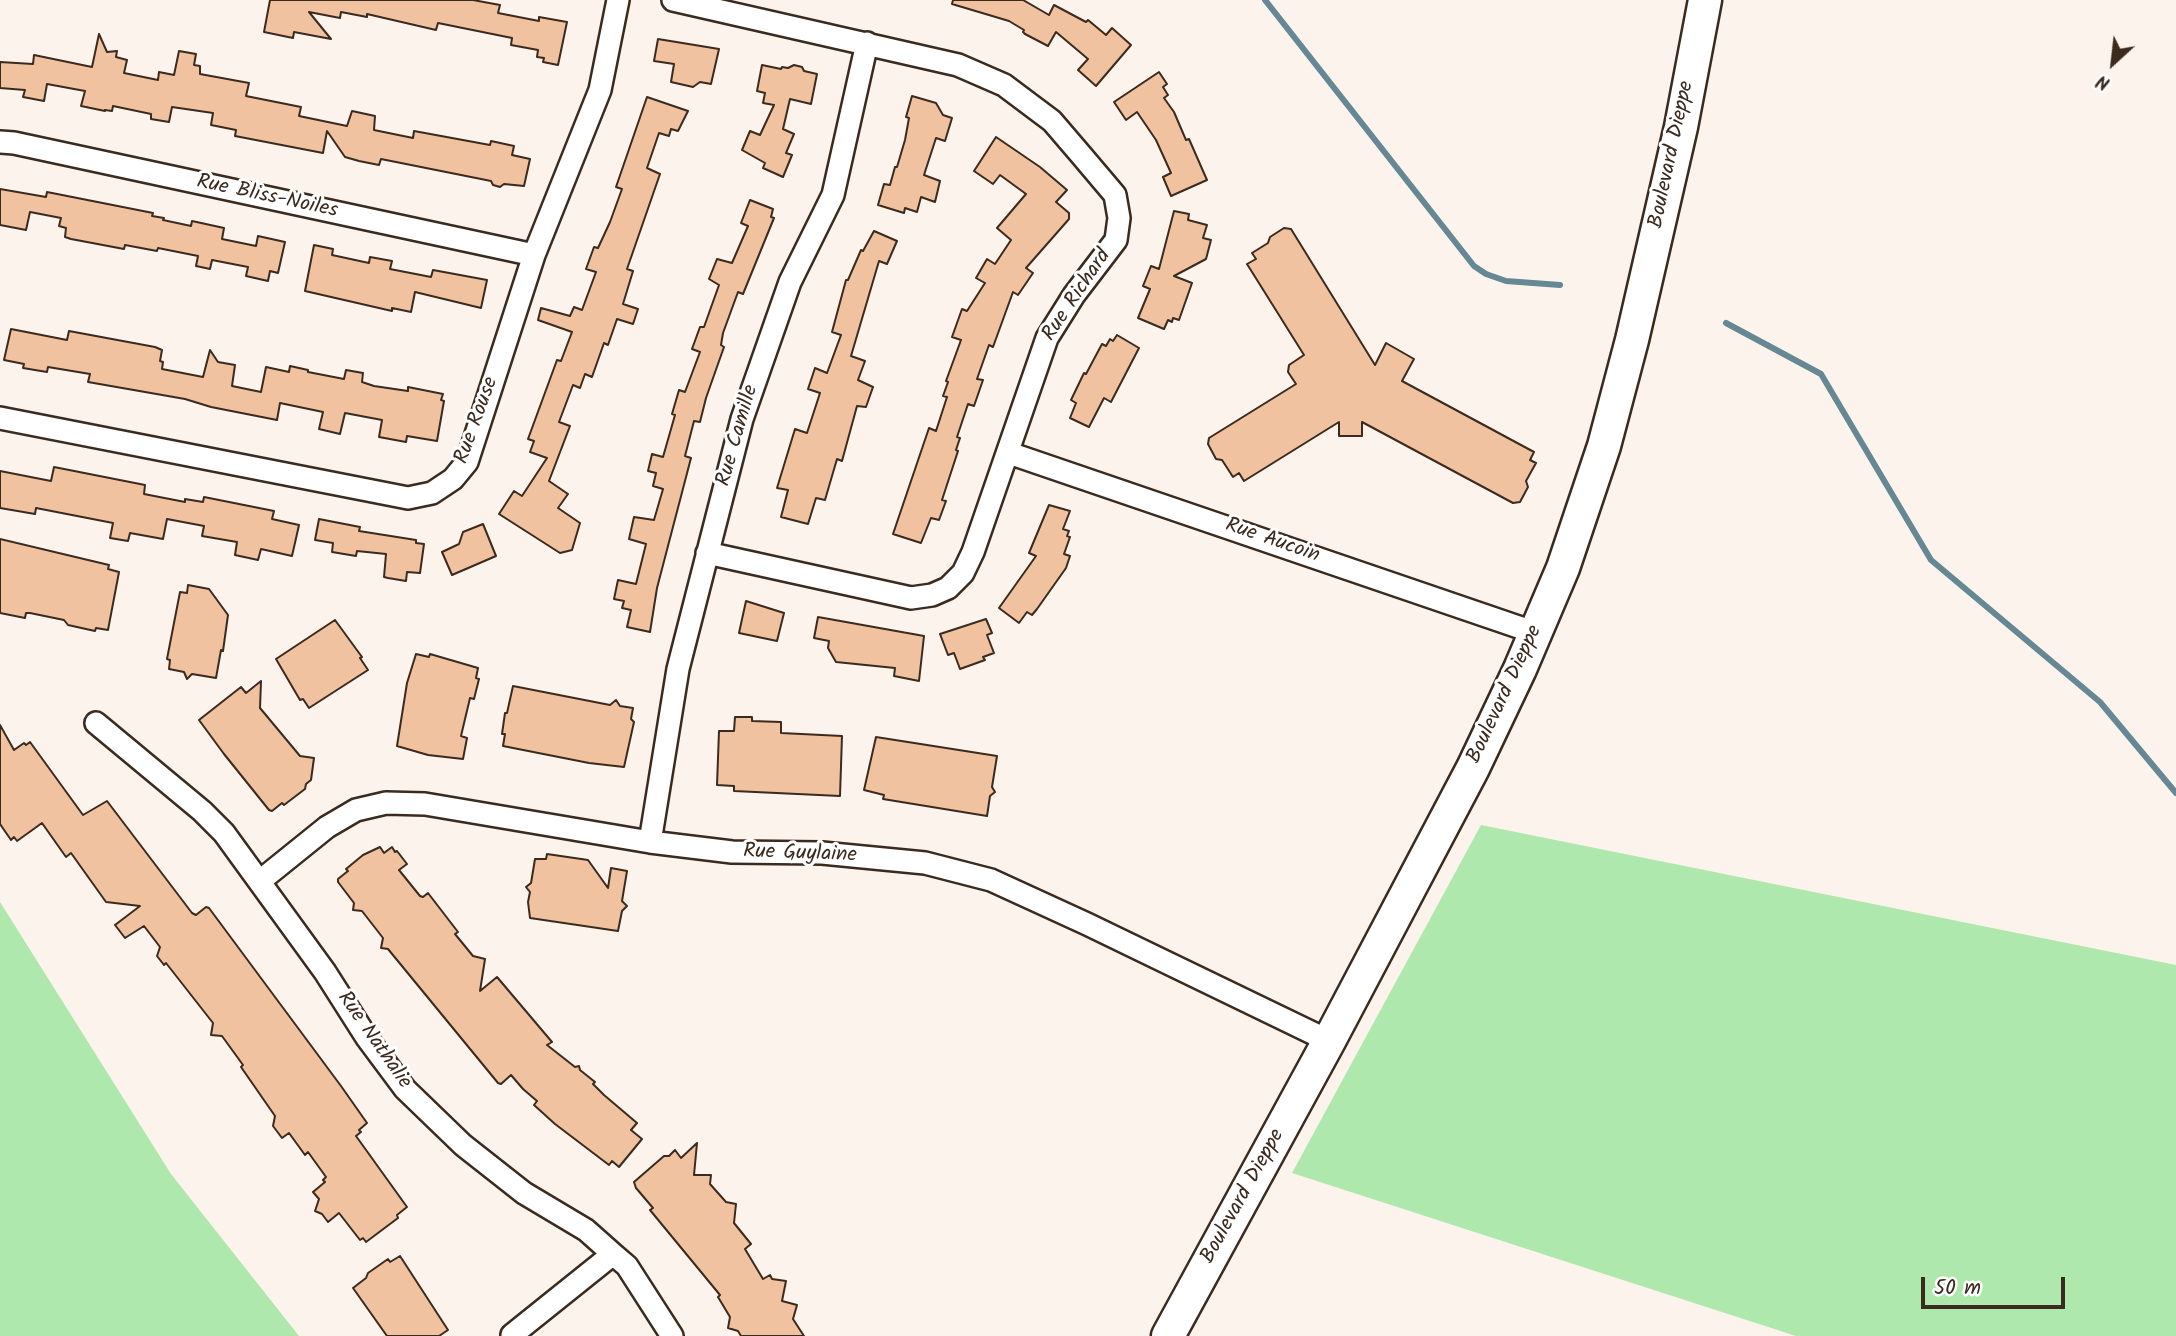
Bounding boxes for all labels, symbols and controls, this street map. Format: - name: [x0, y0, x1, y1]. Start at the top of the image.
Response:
- north arrow: [2078, 28, 2148, 98]
- text: N: [2091, 66, 2116, 98]
- street label: Boulevard Dieppe: [1645, 79, 1701, 231]
- street label: Rue Bliss-Noiles: [194, 171, 340, 225]
- street label: Rue Richard: [1038, 245, 1118, 347]
- street label: Rue Rouse: [451, 374, 505, 468]
- street label: Rue Camille: [713, 382, 765, 490]
- street label: Rue Aucoin: [1221, 514, 1323, 570]
- street label: Boulevard Dieppe: [1463, 622, 1549, 768]
- street label: Rue Guylaine: [743, 840, 857, 870]
- street label: Rue Nathalie: [330, 987, 416, 1095]
- street label: Boulevard Dieppe: [1197, 1125, 1291, 1269]
- scale bar: [1924, 1262, 2068, 1306]
- text: 50 m: [1934, 1272, 1981, 1305]

